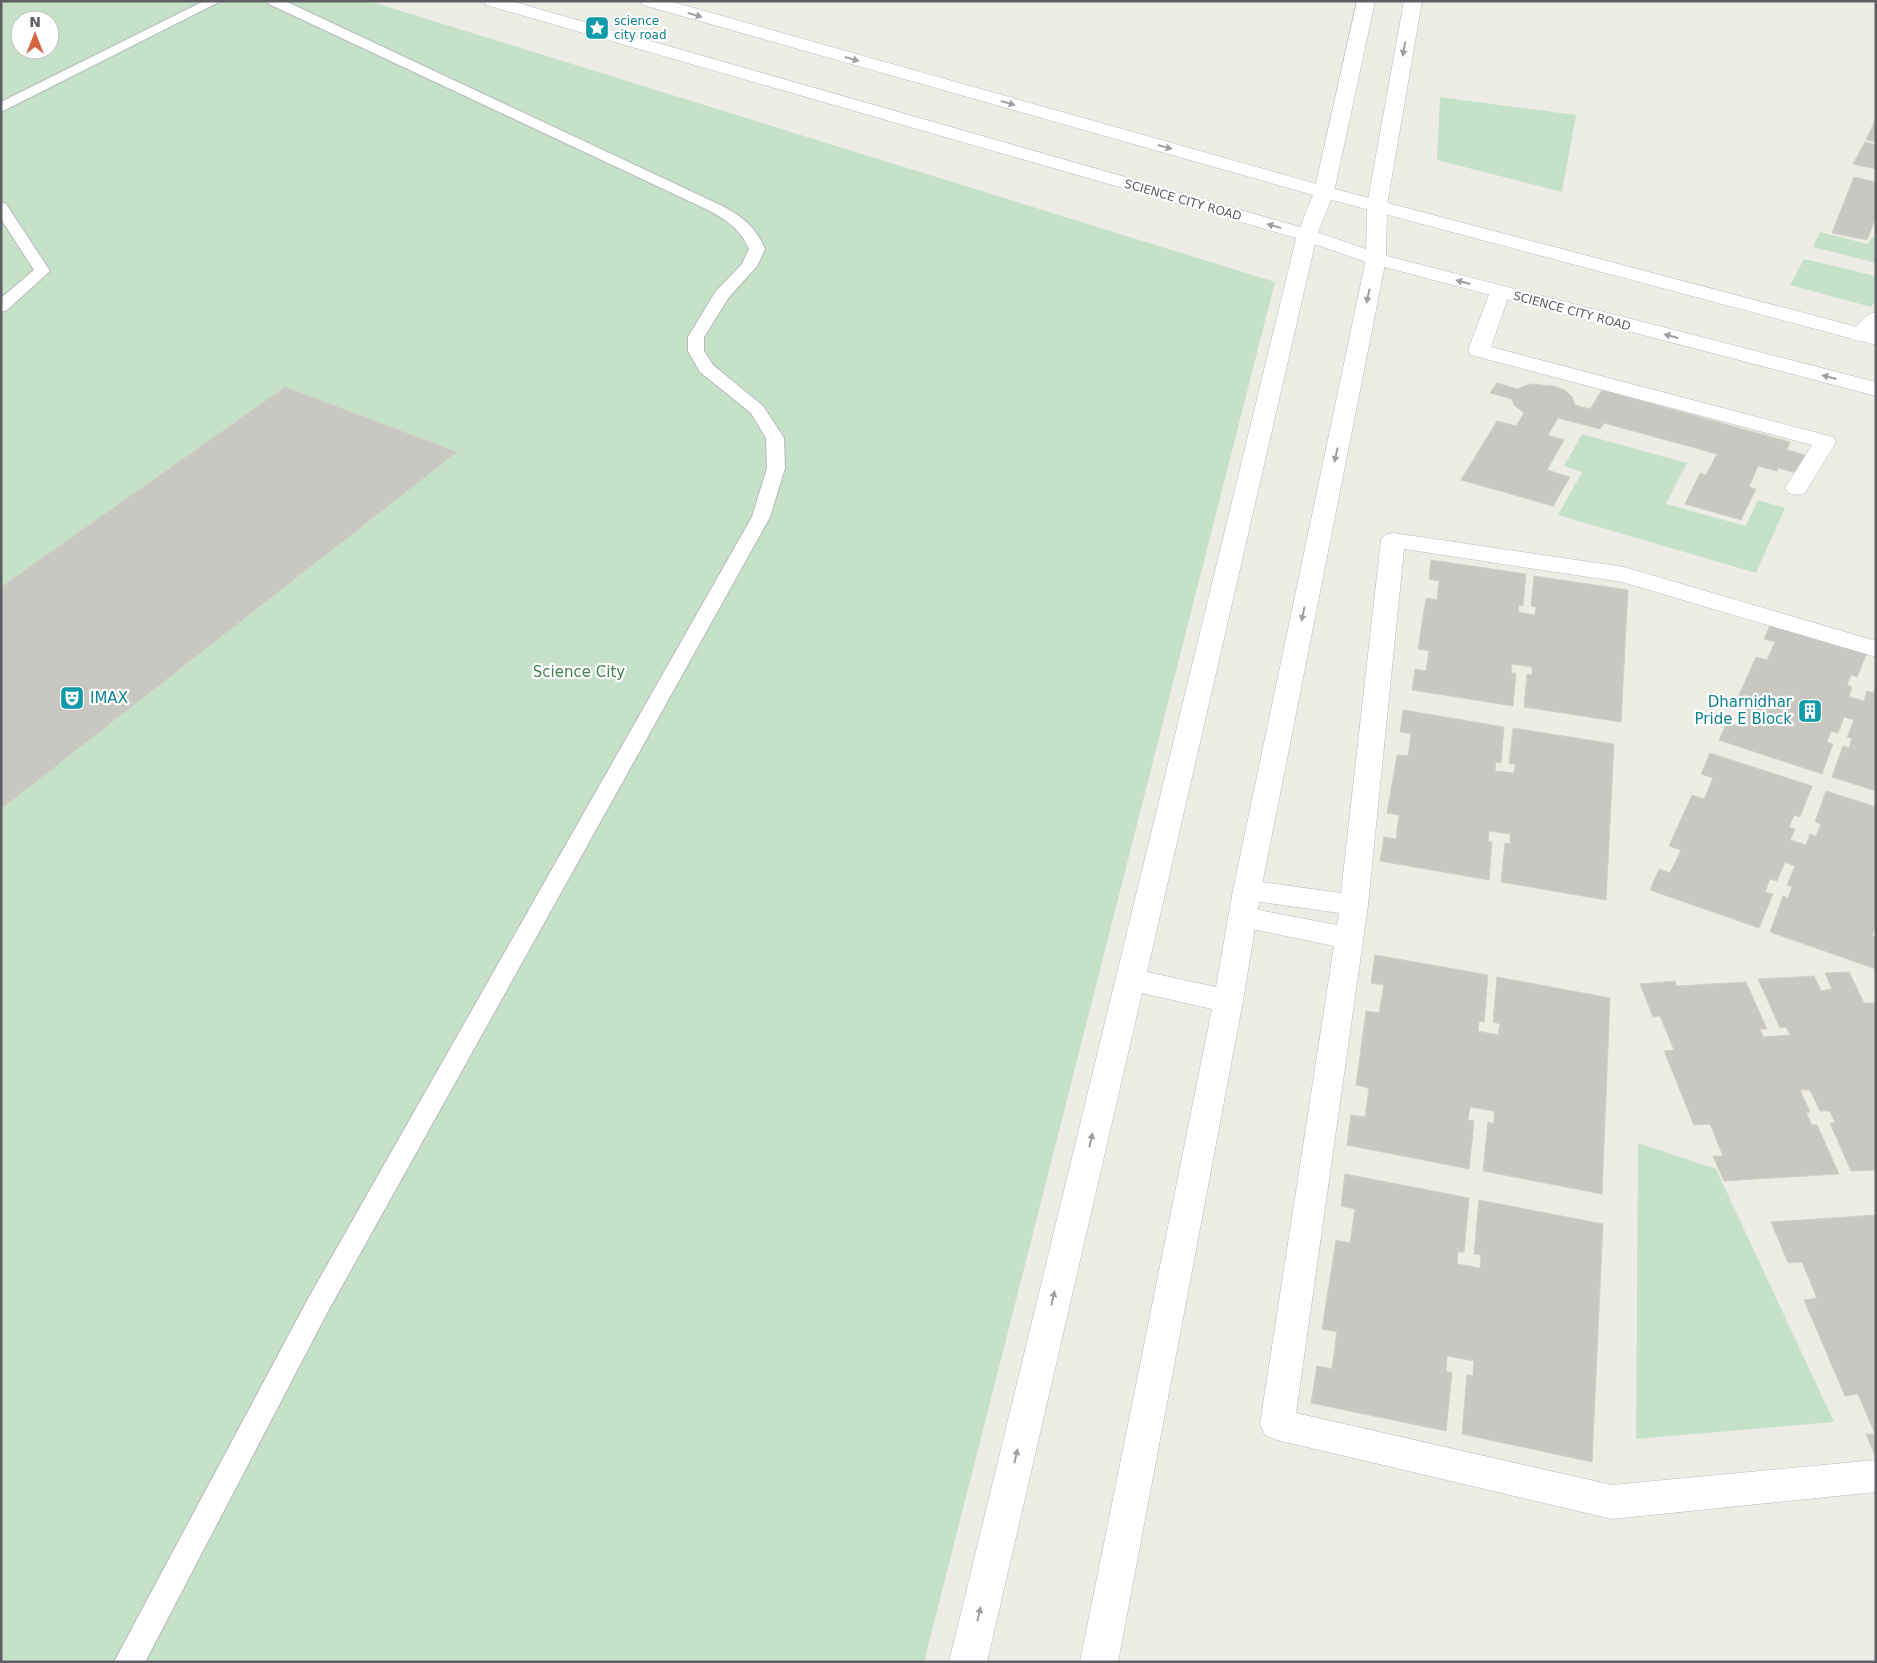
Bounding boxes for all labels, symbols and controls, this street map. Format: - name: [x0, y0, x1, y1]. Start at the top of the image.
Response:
- north arrow: [10, 10, 60, 60]
- one-way arrow: [688, 11, 703, 19]
- text: N: [29, 14, 41, 30]
- place label: science city road: [614, 14, 667, 42]
- place icon: science city road: [584, 15, 610, 41]
- one-way arrow: [1400, 42, 1408, 58]
- one-way arrow: [844, 55, 859, 63]
- one-way arrow: [1001, 99, 1016, 107]
- one-way arrow: [1157, 143, 1172, 151]
- street label: SCIENCE CITY ROAD: [1123, 177, 1243, 223]
- one-way arrow: [1266, 221, 1281, 229]
- one-way arrow: [1456, 278, 1471, 286]
- one-way arrow: [1364, 288, 1372, 304]
- street label: SCIENCE CITY ROAD: [1512, 289, 1632, 333]
- one-way arrow: [1664, 332, 1679, 340]
- one-way arrow: [1821, 373, 1836, 381]
- one-way arrow: [1332, 448, 1340, 463]
- one-way arrow: [1299, 607, 1307, 623]
- park label: Science City: [533, 663, 625, 681]
- theatre icon: IMAX: [59, 685, 85, 711]
- place label: IMAX: [90, 689, 128, 707]
- place label: Dharnidhar Pride E Block: [1695, 693, 1793, 728]
- building icon: Dharnidhar Pride E Block: [1797, 698, 1823, 724]
- one-way arrow: [1087, 1132, 1095, 1147]
- one-way arrow: [1049, 1290, 1057, 1305]
- one-way arrow: [1012, 1449, 1020, 1464]
- one-way arrow: [975, 1607, 983, 1622]

